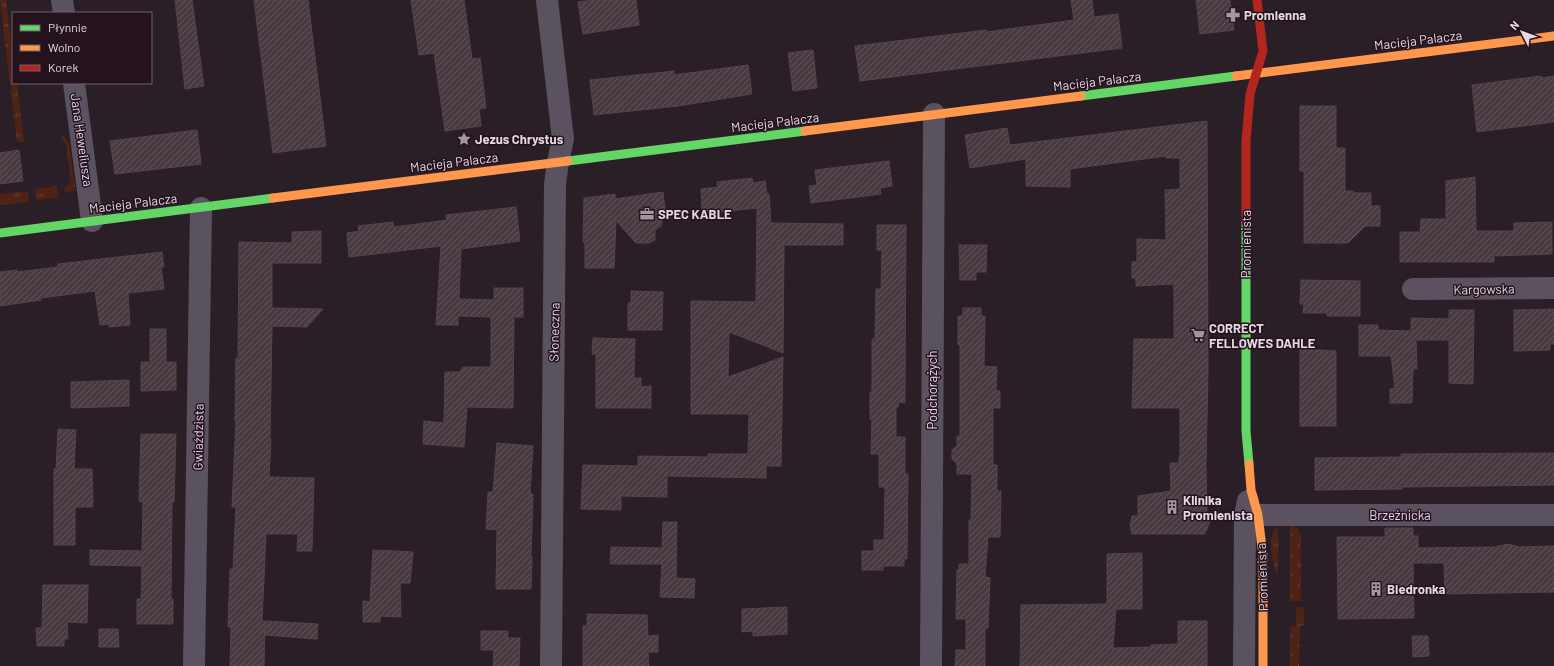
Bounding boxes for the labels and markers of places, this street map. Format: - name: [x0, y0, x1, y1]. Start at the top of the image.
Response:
- pharmacy icon: Promienna: [1225, 7, 1241, 23]
- place label: Promienna: [1244, 7, 1306, 23]
- place icon: Jezus Chrystus: [456, 131, 472, 147]
- place label: Jezus Chrystus: [475, 131, 564, 147]
- office icon: SPEC KABLE: [639, 206, 655, 222]
- place label: SPEC KABLE: [658, 206, 732, 222]
- place label: CORRECT FELLOWES DAHLE: [1209, 320, 1316, 351]
- supermarket icon: CORRECT FELLOWES DAHLE: [1190, 327, 1206, 343]
- place label: Klinika Promienista: [1183, 492, 1253, 523]
- building icon: Klinika Promienista: [1164, 499, 1180, 515]
- building icon: Biedronka: [1368, 581, 1384, 597]
- place label: Biedronka: [1387, 581, 1446, 597]

